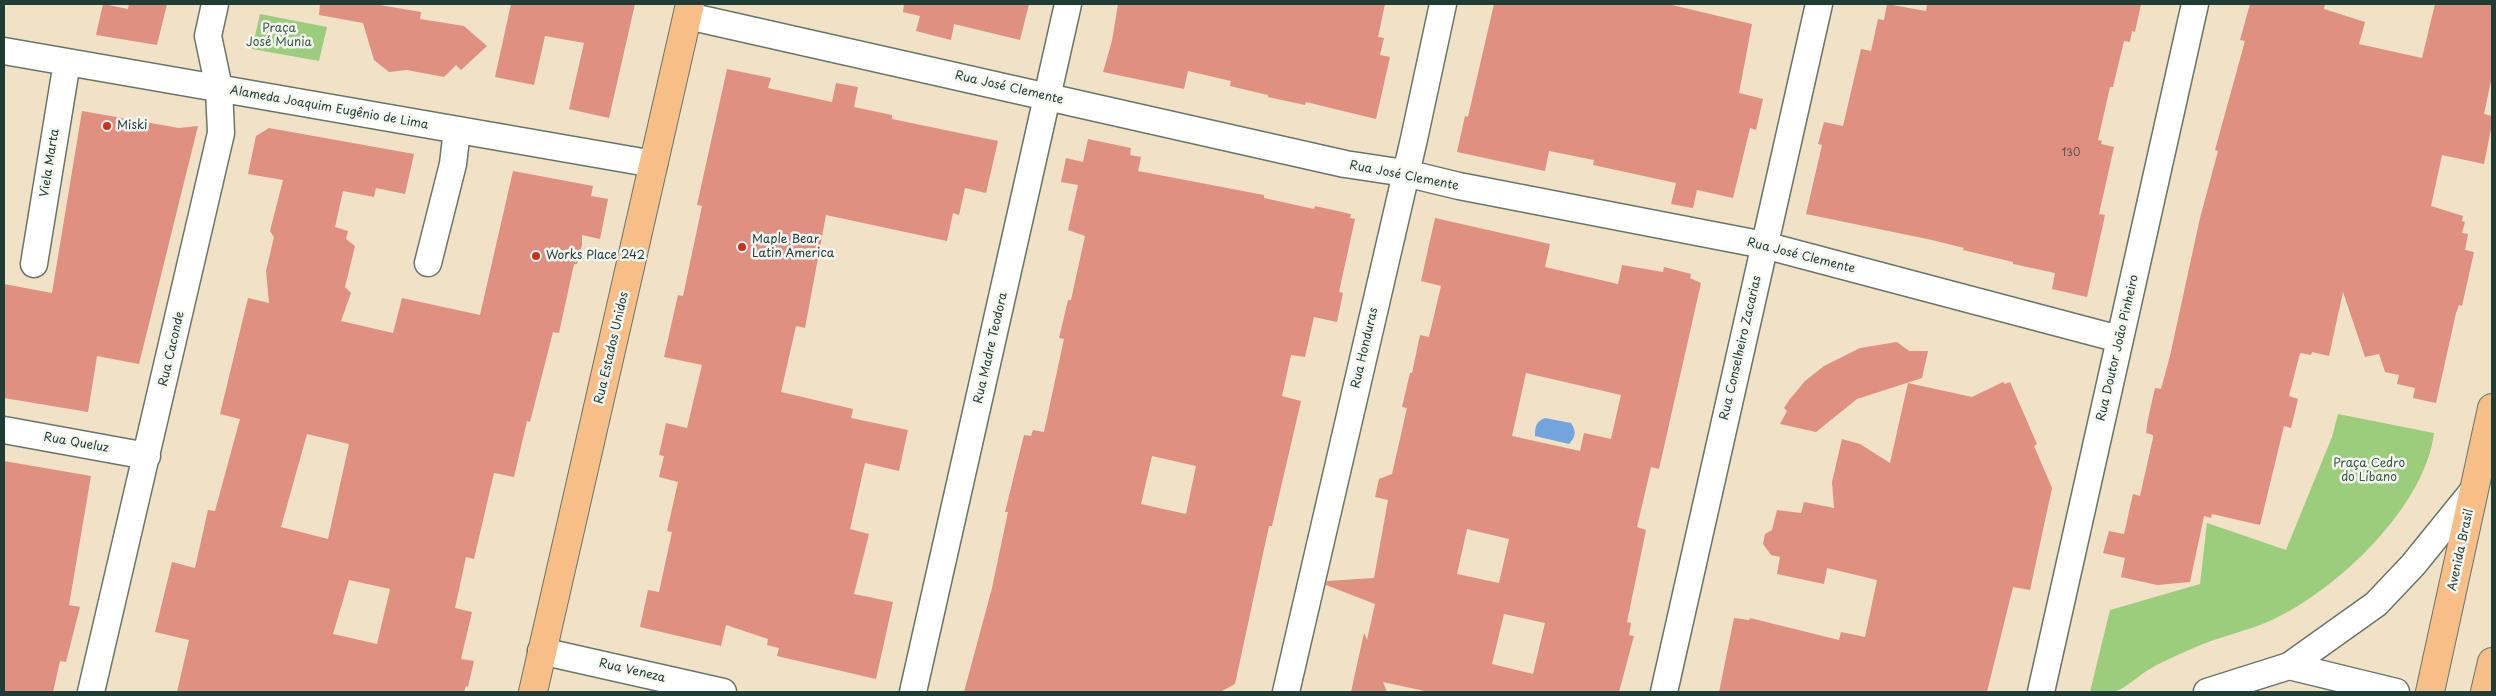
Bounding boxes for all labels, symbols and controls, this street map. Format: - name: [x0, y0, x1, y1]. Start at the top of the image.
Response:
- park label: Praça José Munia: [246, 22, 312, 50]
- street label: Rua José Clemente: [953, 68, 1065, 108]
- street label: Alameda Joaquim Eugênio de Lima: [229, 83, 429, 133]
- place label: Miski: [117, 119, 147, 133]
- marker: Miski: [101, 120, 113, 132]
- street label: Viela Marta: [37, 128, 63, 198]
- house number: 130: [2062, 147, 2080, 159]
- street label: Rua José Clemente: [1348, 158, 1460, 194]
- place label: Maple Bear Latin America: [752, 233, 834, 261]
- street label: Rua José Clemente: [1745, 236, 1857, 276]
- marker: Maple Bear Latin America: [736, 241, 748, 253]
- place label: Works Place 242: [546, 249, 645, 263]
- marker: Works Place 242: [530, 250, 542, 262]
- street label: Rua Doutor João Pinheiro: [2094, 273, 2142, 423]
- street label: Rua Conselheiro Zacarias: [1717, 274, 1765, 422]
- street label: Rua Estados Unidos: [592, 291, 632, 405]
- street label: Rua Madre Teodora: [971, 291, 1011, 405]
- street label: Rua Honduras: [1349, 306, 1381, 390]
- street label: Rua Caconde: [156, 310, 188, 388]
- street label: Rua Queluz: [42, 430, 110, 456]
- park label: Praça Cedro do Líbano: [2333, 457, 2405, 485]
- street label: Avenida Brasil: [2445, 508, 2477, 592]
- street label: Rua Veneza: [597, 656, 667, 686]

